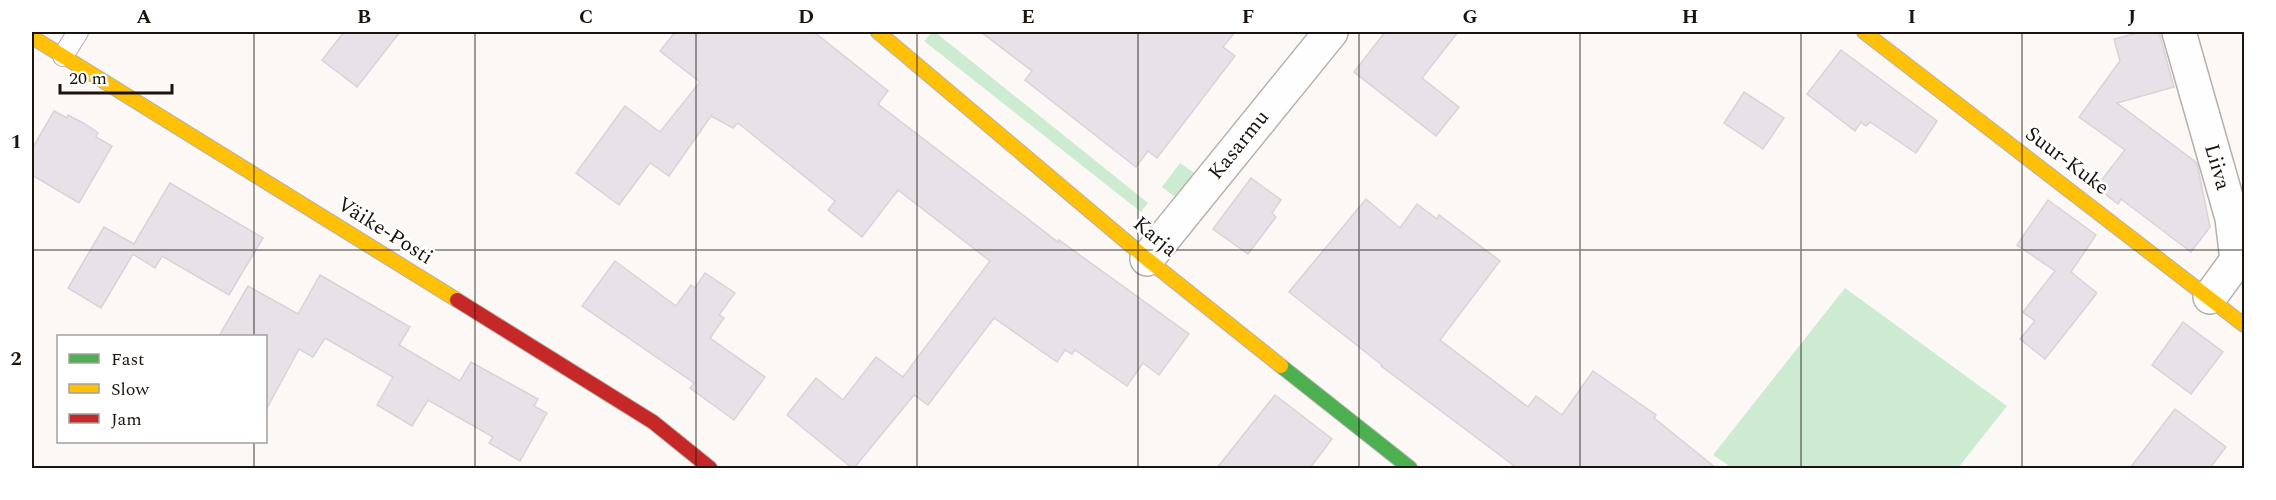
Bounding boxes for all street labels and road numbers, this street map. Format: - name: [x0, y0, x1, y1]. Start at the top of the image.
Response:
- street label: Kasarmu: [1201, 103, 1278, 187]
- street label: Suur-Kuke: [2018, 119, 2116, 203]
- street label: Liiva: [2195, 140, 2239, 195]
- street label: Väike-Posti: [331, 189, 439, 273]
- street label: Karja: [1126, 209, 1185, 266]

